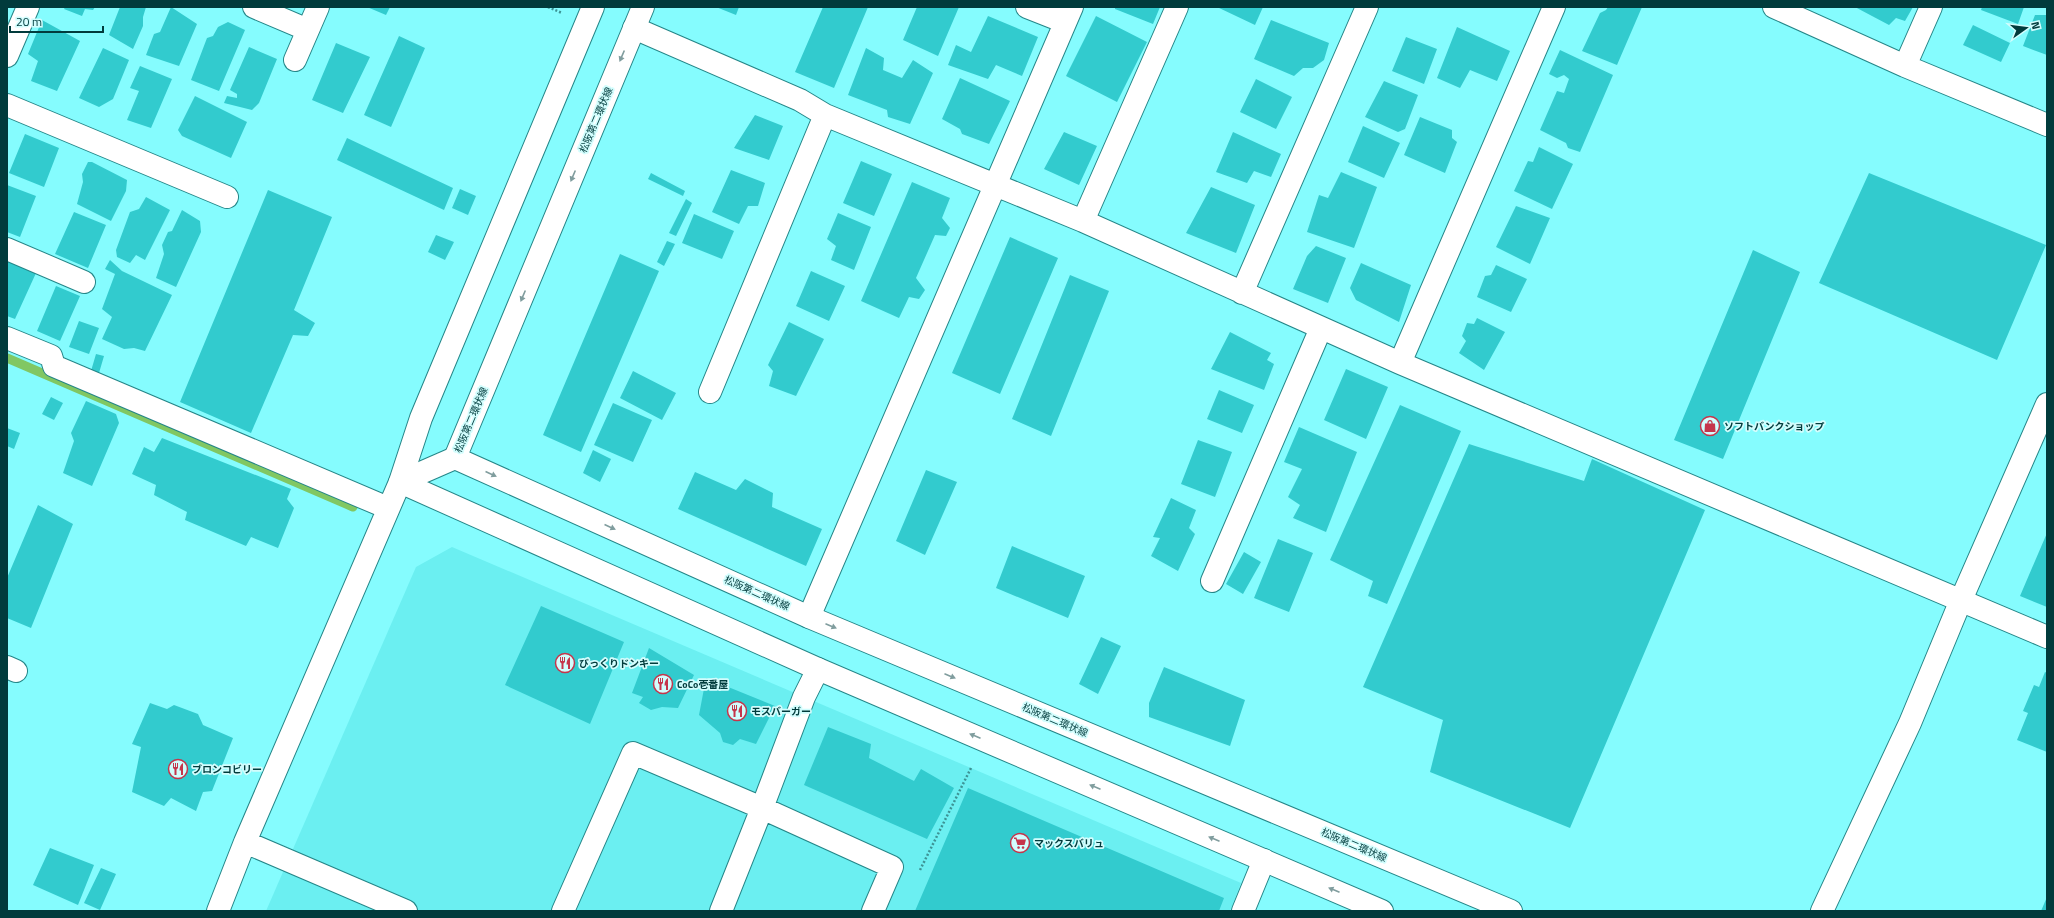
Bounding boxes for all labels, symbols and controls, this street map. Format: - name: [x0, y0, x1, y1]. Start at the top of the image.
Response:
- scale bar: [10, 8, 103, 34]
- north arrow: [2006, 8, 2046, 48]
- text: 20 m: [16, 12, 42, 31]
- text: N: [2027, 20, 2044, 31]
- one-way arrow: [619, 50, 625, 62]
- street label: 松阪第二環状線: [575, 85, 617, 155]
- one-way arrow: [569, 170, 575, 182]
- one-way arrow: [519, 290, 525, 302]
- street label: 松阪第二環状線: [450, 385, 492, 455]
- shop icon: ソフトバンクショップ: [1699, 415, 1721, 437]
- place label: ソフトバンクショップ: [1724, 419, 1825, 434]
- one-way arrow: [485, 471, 497, 477]
- one-way arrow: [604, 524, 615, 530]
- street label: 松阪第二環状線: [722, 572, 792, 614]
- one-way arrow: [825, 623, 837, 629]
- restaurant icon: びっくりドンキー: [554, 652, 576, 674]
- place label: びっくりドンキー: [579, 656, 659, 671]
- restaurant icon: CoCo壱番屋: [652, 673, 674, 695]
- one-way arrow: [945, 673, 956, 679]
- place label: CoCo壱番屋: [677, 677, 728, 692]
- street label: 松阪第二環状線: [1020, 699, 1090, 741]
- restaurant icon: モスバーガー: [726, 700, 748, 722]
- place label: モスバーガー: [751, 704, 811, 719]
- one-way arrow: [970, 733, 981, 739]
- restaurant icon: ブロンコビリー: [167, 758, 189, 780]
- place label: ブロンコビリー: [192, 762, 262, 777]
- one-way arrow: [1088, 784, 1100, 790]
- street label: 松阪第二環状線: [1319, 824, 1389, 866]
- supermarket icon: マックスバリュ: [1009, 832, 1031, 854]
- place label: マックスバリュ: [1034, 836, 1104, 851]
- one-way arrow: [1209, 836, 1220, 842]
- one-way arrow: [1327, 887, 1339, 893]

